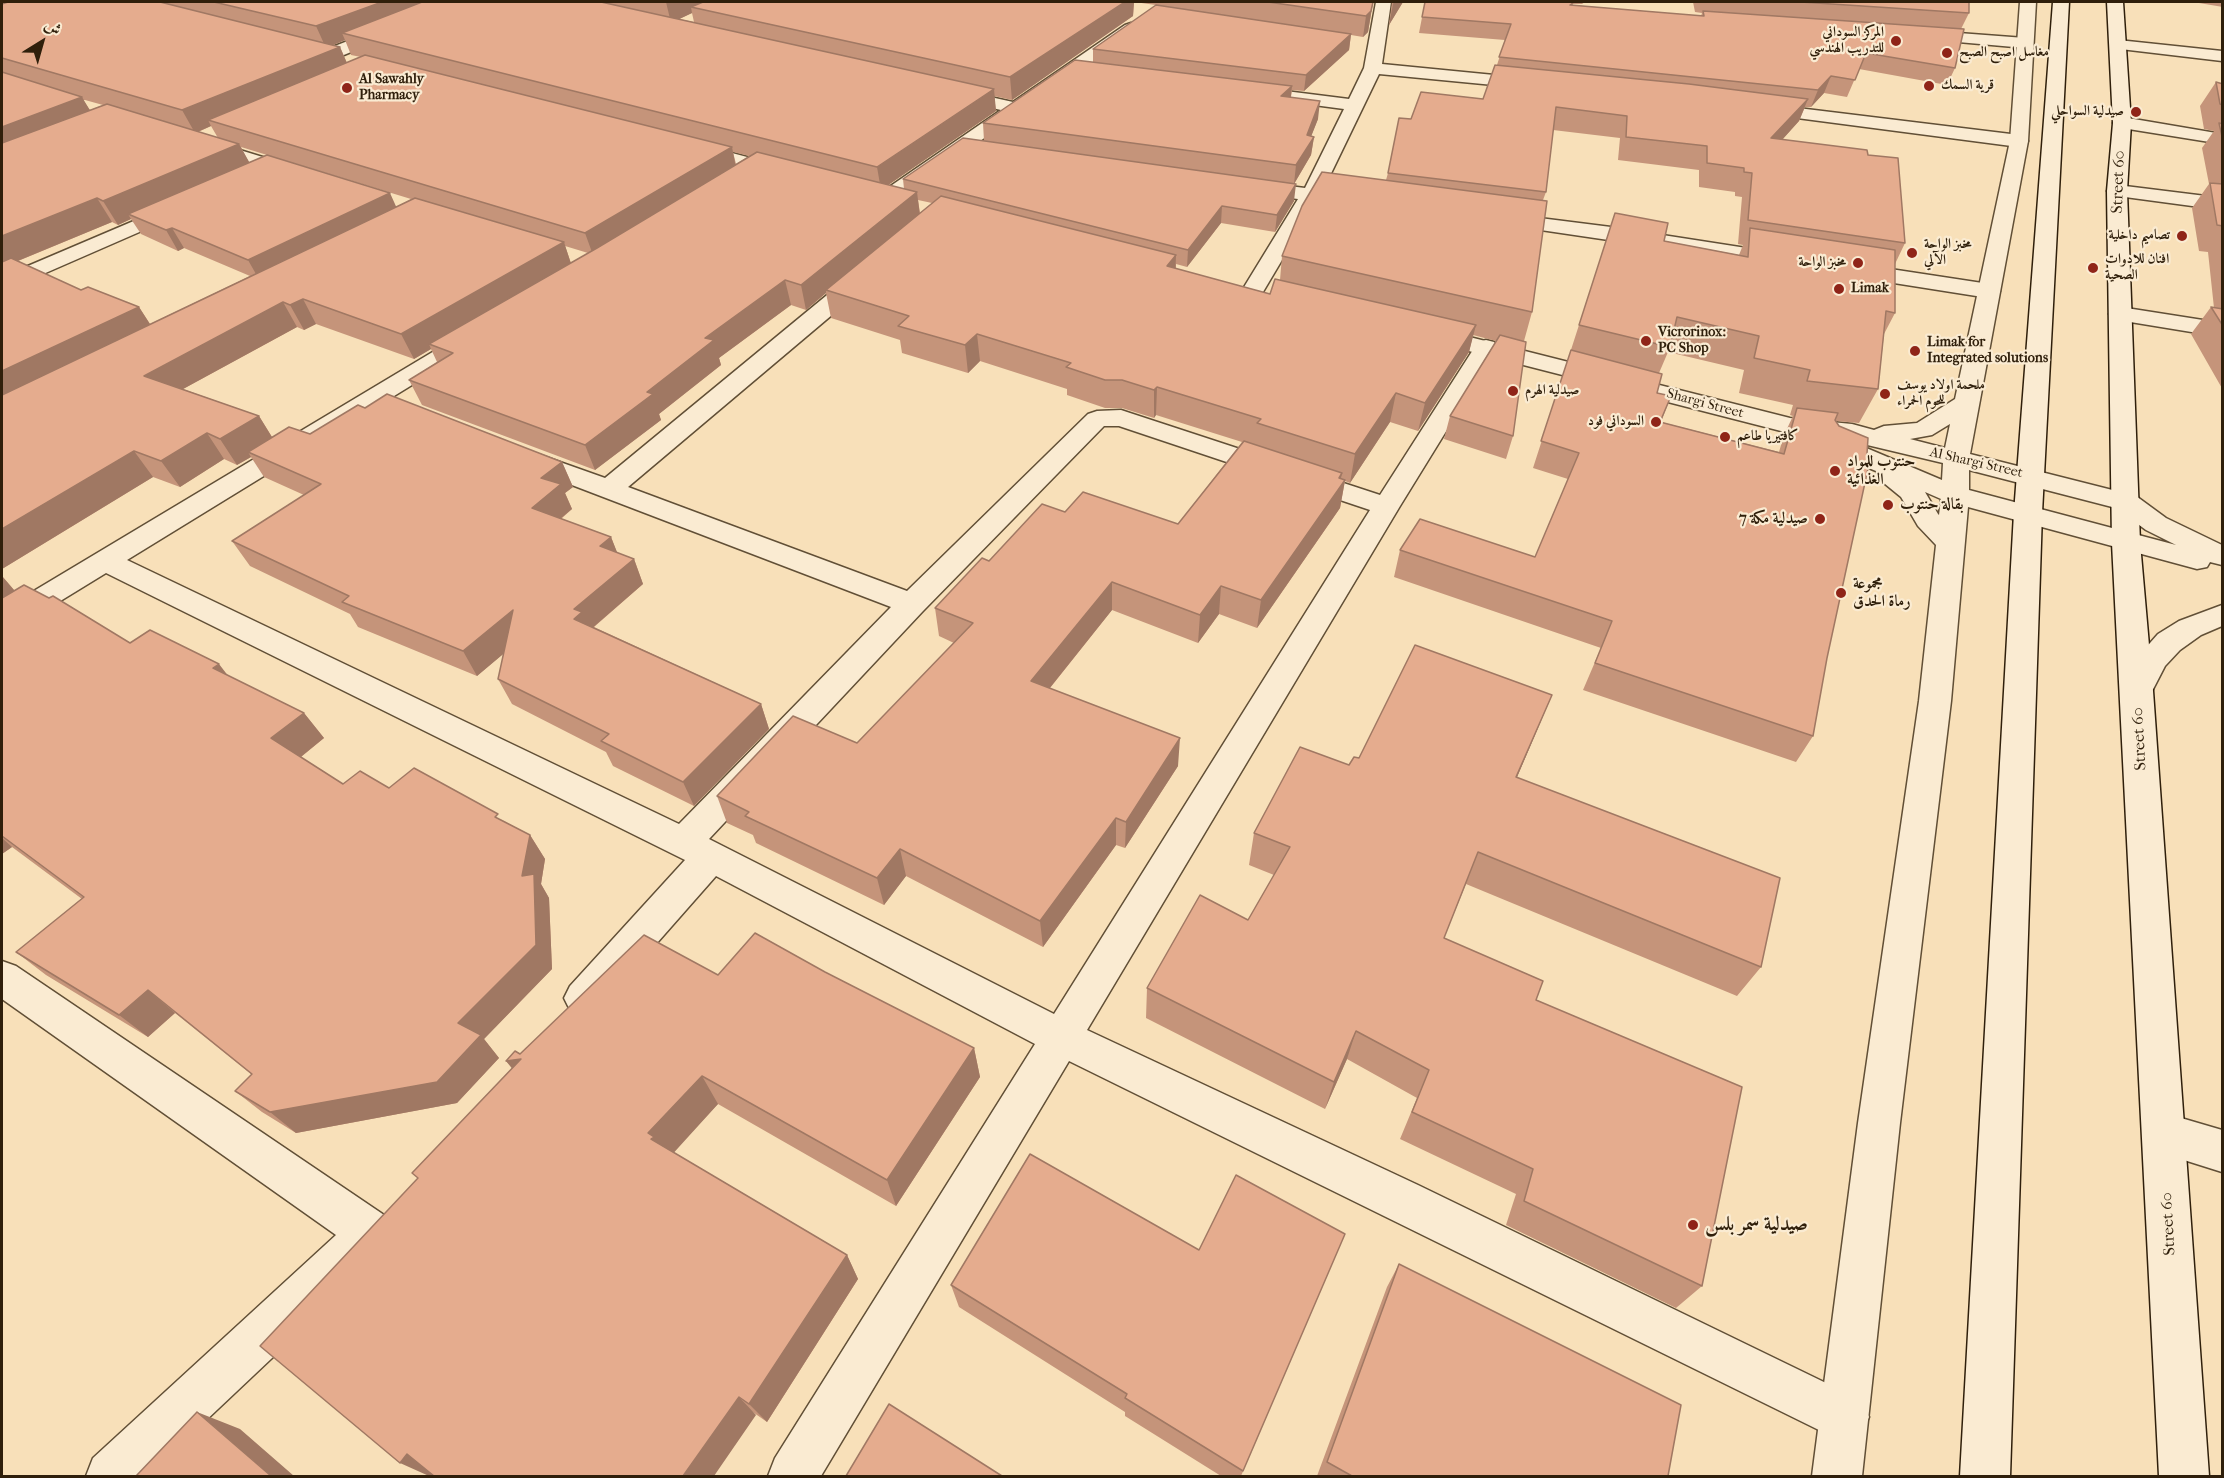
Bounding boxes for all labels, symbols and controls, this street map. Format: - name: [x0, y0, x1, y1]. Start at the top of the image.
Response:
- north arrow: [12, 12, 72, 72]
- text: ش: [41, 15, 65, 40]
- place label: المركز السوداني للتدريب الهندسي: [1809, 25, 1884, 57]
- marker: المركز السوداني للتدريب الهندسي: [1889, 34, 1903, 48]
- place label: مغاسل اصبح الصبح: [1959, 45, 2049, 61]
- marker: مغاسل اصبح الصبح: [1940, 46, 1954, 60]
- place label: Al Sawahly Pharmacy: [359, 72, 424, 104]
- place label: قرية السمك: [1941, 78, 1994, 94]
- marker: قرية السمك: [1922, 79, 1936, 93]
- marker: Al Sawahly Pharmacy: [340, 81, 354, 95]
- place label: صيدلية السواحلي: [2051, 104, 2124, 120]
- marker: صيدلية السواحلي: [2129, 105, 2143, 119]
- street label: Street 60: [2108, 150, 2130, 214]
- place label: تصاميم داخلية: [2108, 228, 2170, 244]
- marker: تصاميم داخلية: [2175, 229, 2189, 243]
- place label: مخبز الواحة الآلي: [1924, 237, 1972, 270]
- marker: مخبز الواحة الآلي: [1905, 246, 1919, 260]
- place label: افنان للادوات الصحية: [2105, 252, 2169, 284]
- place label: مخبز الواحة: [1798, 255, 1846, 271]
- marker: مخبز الواحة: [1851, 256, 1865, 270]
- marker: افنان للادوات الصحية: [2086, 261, 2100, 275]
- place label: Limak: [1851, 281, 1889, 297]
- marker: Limak: [1832, 282, 1846, 296]
- place label: Vicrorinox: PC Shop: [1658, 325, 1726, 358]
- marker: Vicrorinox: PC Shop: [1639, 334, 1653, 348]
- place label: Limak for Integrated solutions: [1927, 335, 2048, 368]
- marker: Limak for Integrated solutions: [1908, 344, 1922, 358]
- place label: ملحمة اولاد يوسف للحوم الحمراء: [1897, 378, 1985, 410]
- place label: صيدلية الهرم: [1525, 383, 1580, 399]
- marker: صيدلية الهرم: [1506, 384, 1520, 398]
- street label: Shargi Street: [1665, 386, 1745, 422]
- marker: ملحمة اولاد يوسف للحوم الحمراء: [1878, 387, 1892, 401]
- place label: السوداني فود: [1588, 414, 1644, 430]
- marker: السوداني فود: [1649, 415, 1663, 429]
- place label: كافتيريا طاعم: [1737, 429, 1799, 445]
- marker: كافتيريا طاعم: [1718, 430, 1732, 444]
- street label: Al Shargi Street: [1928, 444, 2024, 482]
- place label: حنتوب للمواد الغذائية: [1847, 452, 1915, 490]
- marker: حنتوب للمواد الغذائية: [1828, 464, 1842, 478]
- place label: بقالة حنتوب: [1900, 495, 1964, 515]
- marker: بقالة حنتوب: [1881, 498, 1895, 512]
- place label: صيدلية مكة 7: [1739, 509, 1808, 529]
- marker: صيدلية مكة 7: [1813, 512, 1827, 526]
- place label: مجموعة رماة الحدق: [1853, 574, 1911, 612]
- marker: مجموعة رماة الحدق: [1834, 586, 1848, 600]
- street label: Street 60: [2129, 707, 2151, 771]
- street label: Street 60: [2158, 1192, 2180, 1256]
- place label: صيدلية سمر بلس: [1705, 1213, 1808, 1237]
- marker: صيدلية سمر بلس: [1686, 1218, 1700, 1232]

